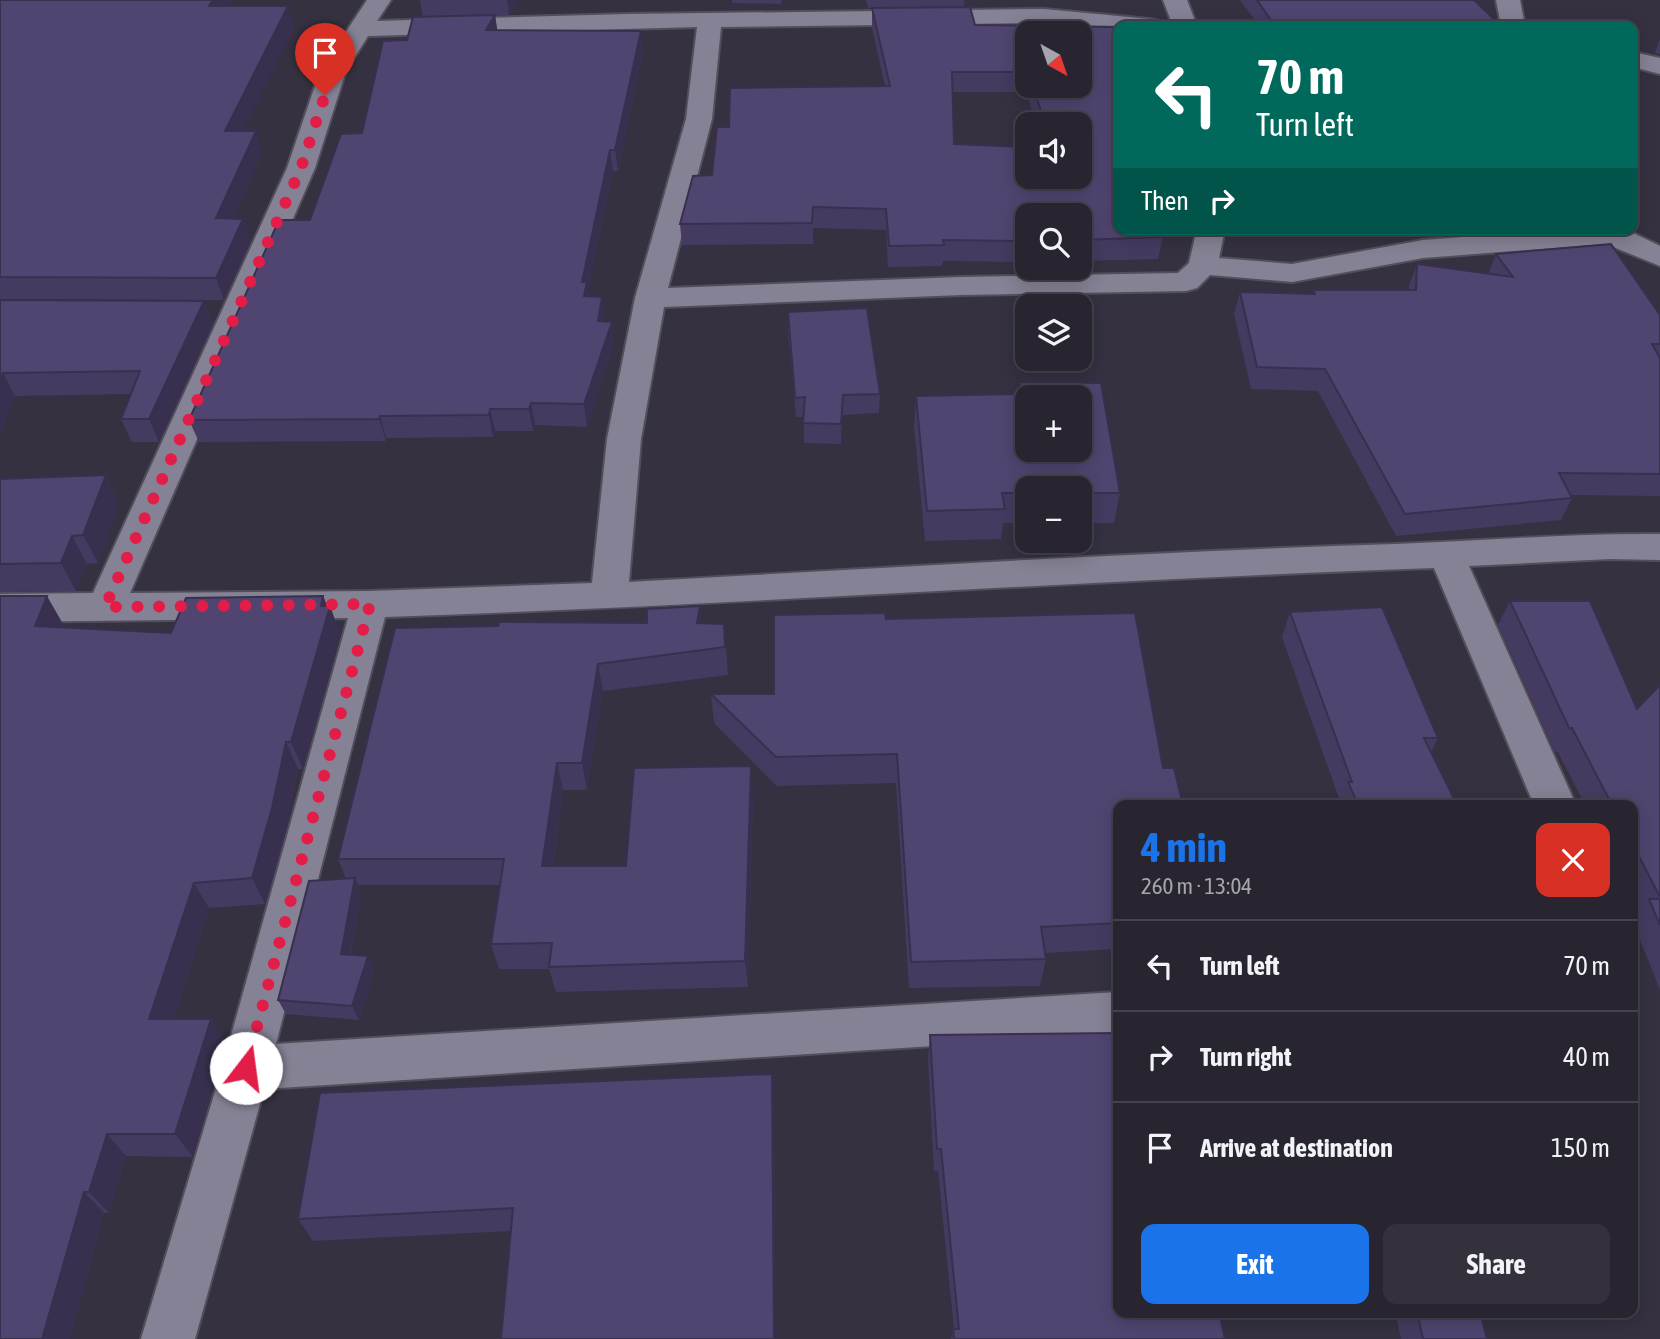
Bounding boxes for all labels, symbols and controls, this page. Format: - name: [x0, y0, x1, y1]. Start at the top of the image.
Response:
- north arrow: [1015, 21, 1092, 98]
- map controls: [1015, 21, 1092, 553]
- pin: [295, 23, 355, 95]
- icon: arrive: [306, 34, 344, 72]
- text: 70 m: [1256, 48, 1344, 104]
- icon: left: [1141, 49, 1232, 140]
- text: Turn left: [1256, 106, 1354, 143]
- button: sound: [1015, 112, 1092, 189]
- icon: right: [1203, 182, 1241, 220]
- text: Then: [1141, 186, 1189, 216]
- button: search: [1015, 203, 1092, 280]
- button: layers: [1015, 294, 1092, 371]
- button: +: [1015, 385, 1092, 462]
- button: −: [1015, 476, 1092, 553]
- text: 4 min: [1141, 823, 1227, 871]
- button: close: [1536, 823, 1610, 897]
- text: 260 m · 13:04: [1141, 873, 1252, 899]
- icon: left: [1141, 947, 1179, 985]
- text: Turn left: [1200, 951, 1280, 981]
- text: 70 m: [1563, 951, 1610, 981]
- position arrow: [209, 1031, 283, 1105]
- icon: right: [1141, 1038, 1179, 1076]
- text: Turn right: [1200, 1042, 1291, 1072]
- text: 40 m: [1563, 1042, 1610, 1072]
- icon: arrive: [1141, 1129, 1179, 1167]
- text: Arrive at destination: [1200, 1133, 1393, 1163]
- text: 150 m: [1551, 1133, 1610, 1163]
- button: Exit: [1141, 1224, 1369, 1304]
- button: Share: [1383, 1224, 1610, 1304]

